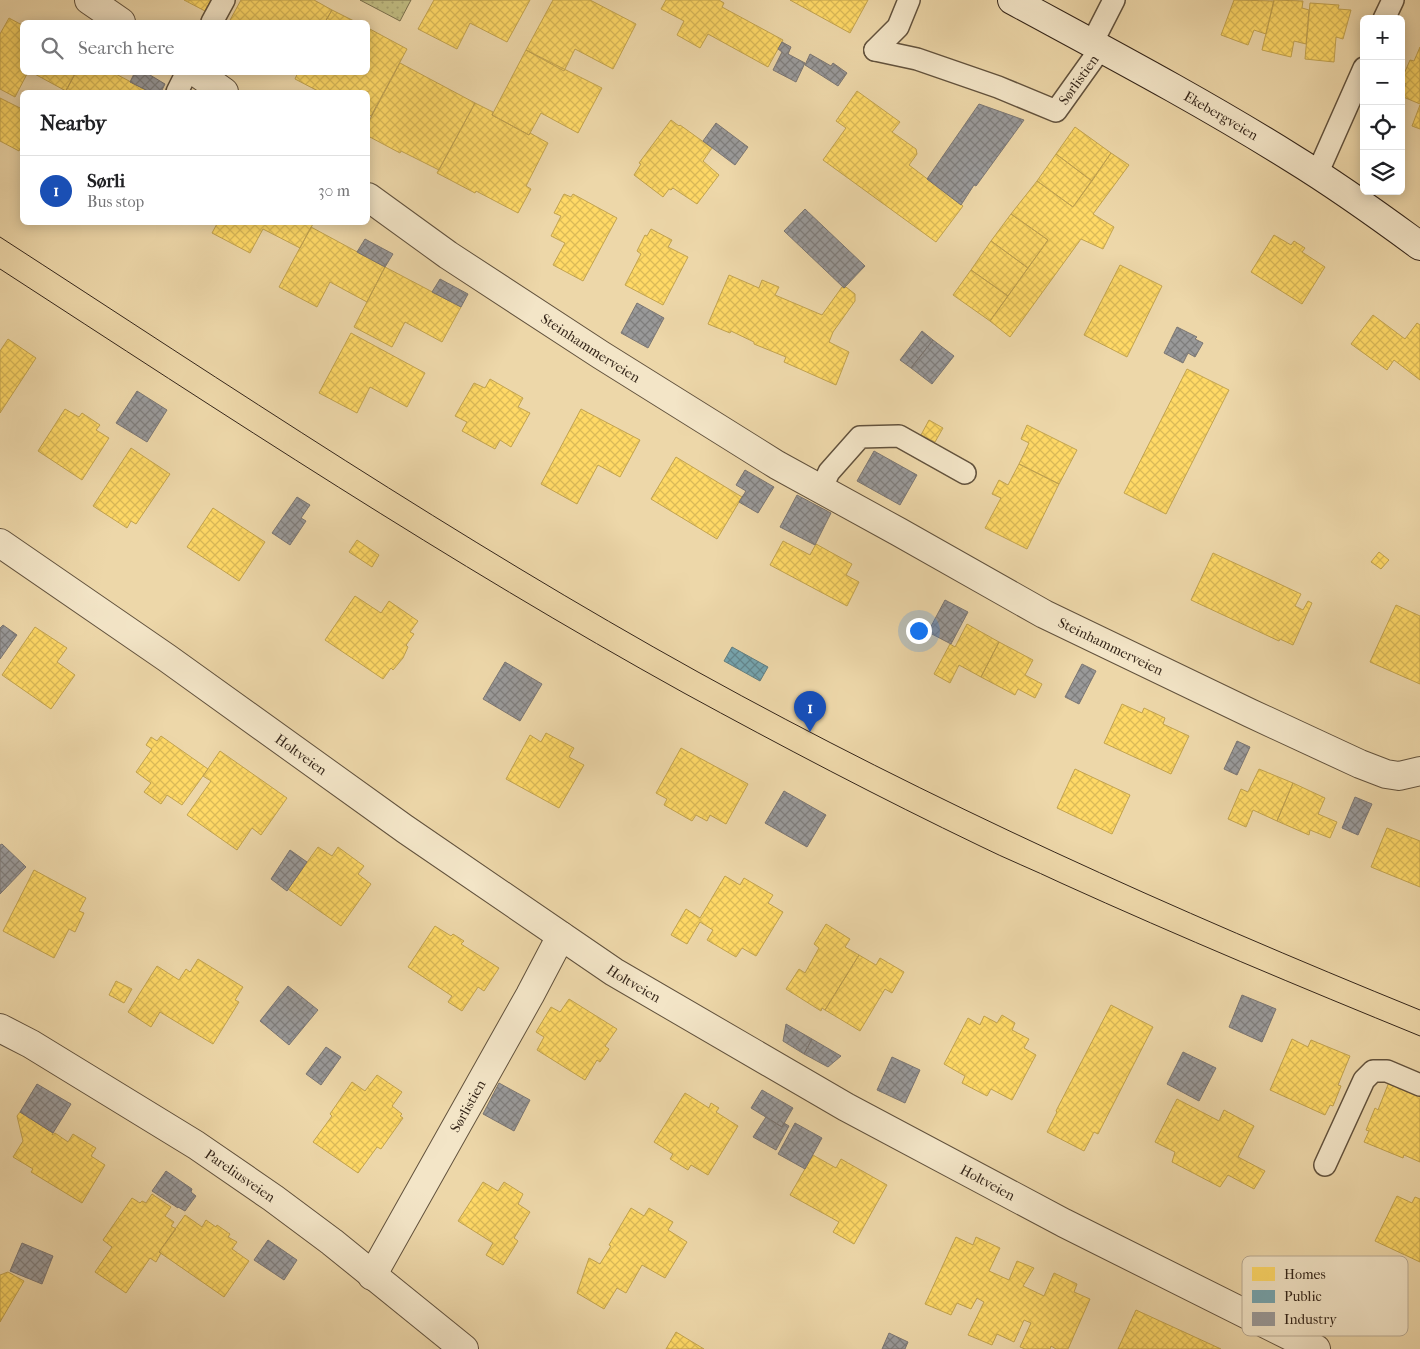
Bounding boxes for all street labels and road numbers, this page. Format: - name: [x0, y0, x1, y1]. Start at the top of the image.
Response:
- street label: Sørlistien: [1055, 52, 1102, 108]
- street label: Ekebergveien: [1181, 88, 1261, 144]
- street label: Steinhammerveien: [538, 310, 643, 386]
- street label: Steinhammerveien: [1055, 614, 1166, 679]
- street label: Holtveien: [272, 731, 330, 779]
- street label: Holtveien: [603, 962, 664, 1006]
- street label: Sørlistien: [447, 1077, 489, 1135]
- street label: Pareliusveien: [202, 1146, 278, 1206]
- street label: Holtveien: [957, 1161, 1018, 1204]

